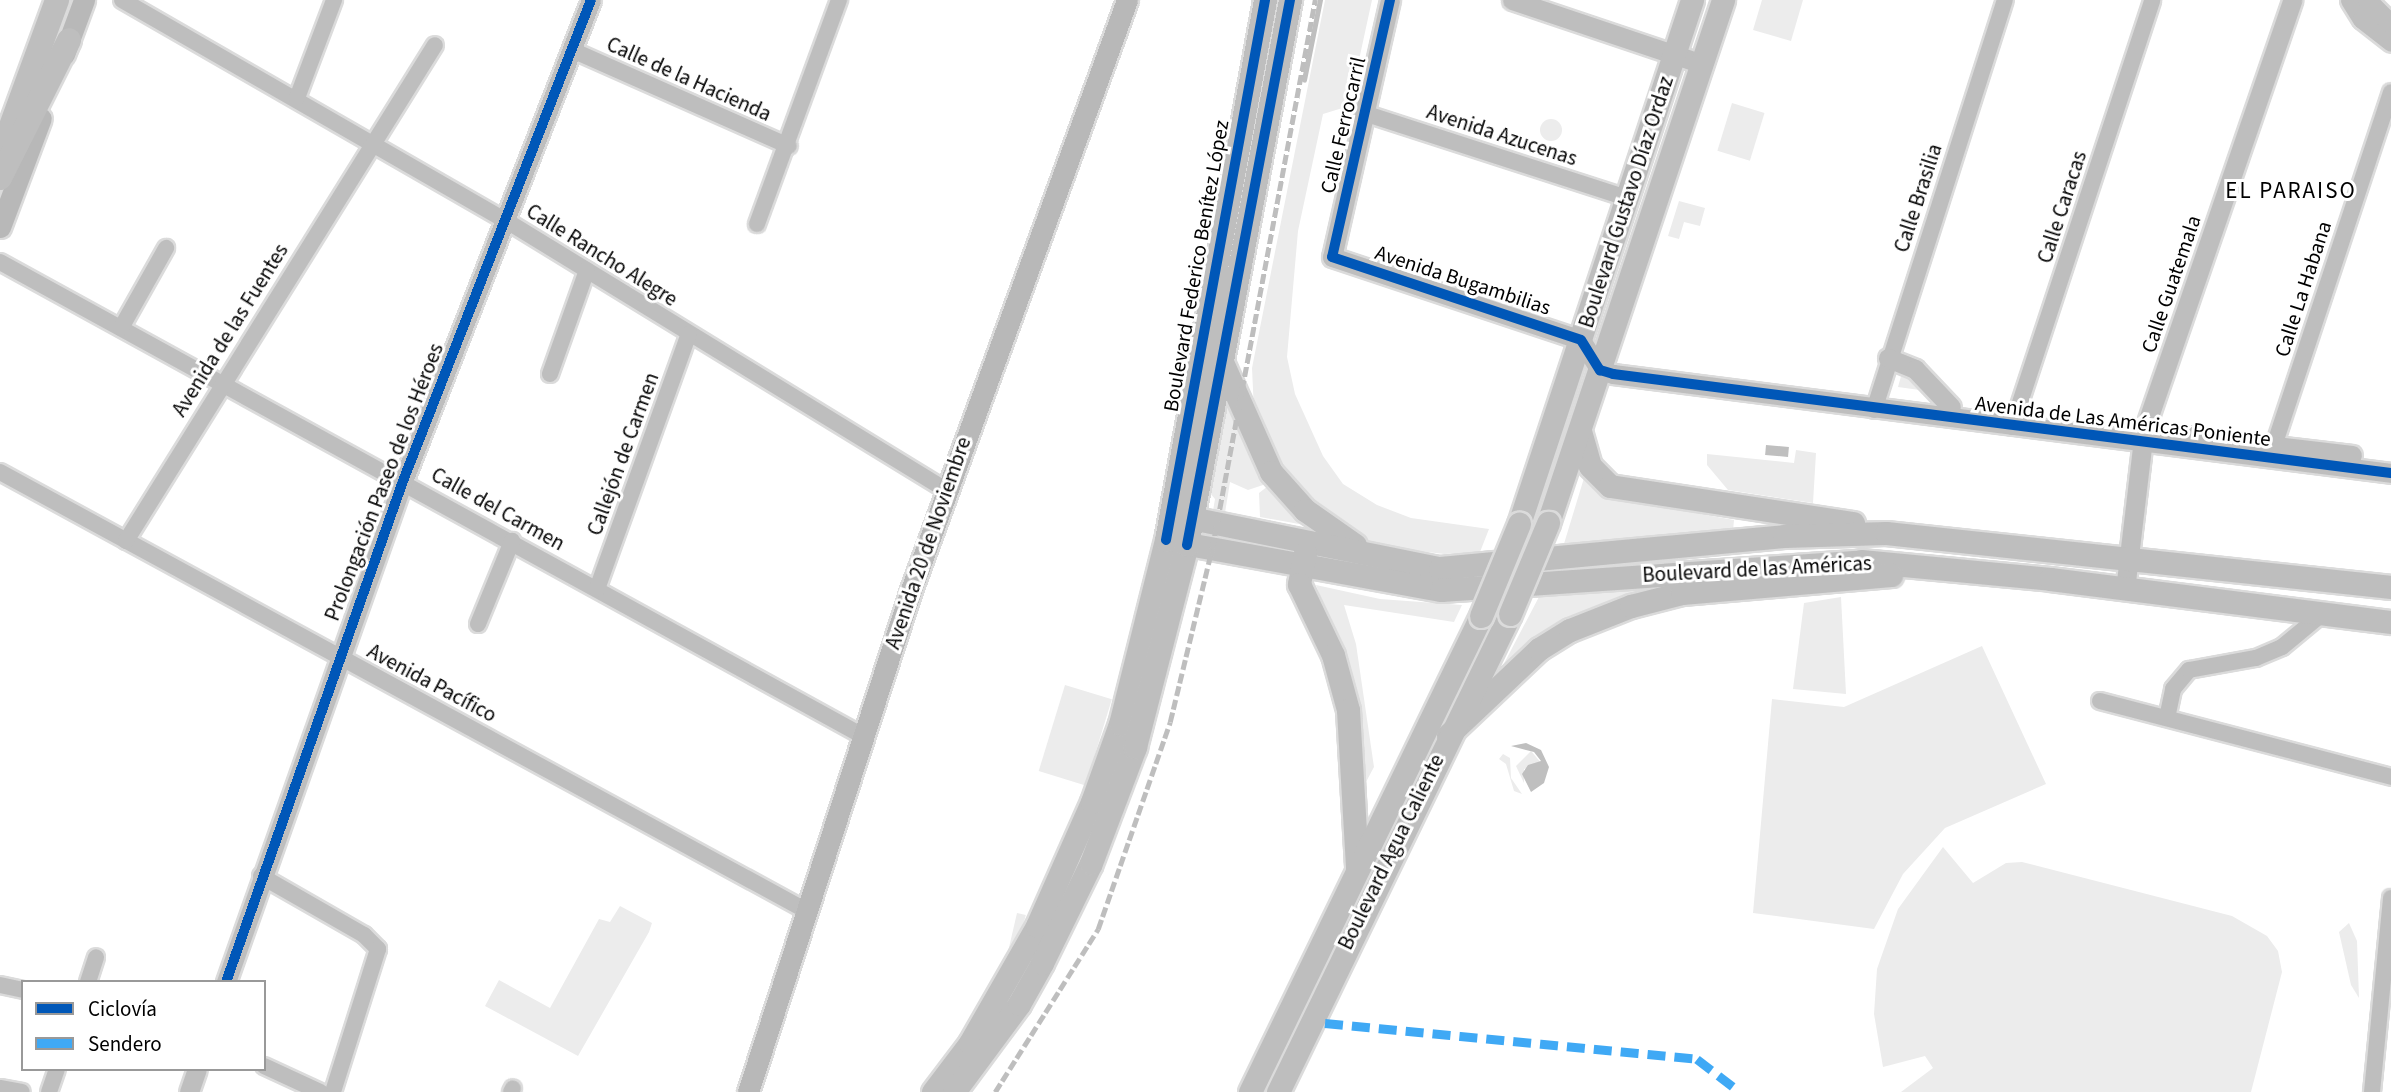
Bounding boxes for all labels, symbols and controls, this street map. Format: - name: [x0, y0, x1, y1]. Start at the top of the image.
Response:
- street label: Calle de la Hacienda: [603, 31, 775, 127]
- street label: Calle Ferrocarril: [1315, 54, 1371, 196]
- street label: Boulevard Gustavo Díaz Ordaz: [1573, 73, 1679, 331]
- street label: Avenida Azucenas: [1424, 99, 1580, 171]
- street label: Boulevard Federico Benítez López: [1158, 118, 1234, 414]
- street label: Calle Brasilia: [1889, 141, 1947, 255]
- street label: Calle Caracas: [2032, 148, 2092, 266]
- district label: EL PARAISO: [2227, 177, 2355, 205]
- street label: Calle Rancho Alegre: [522, 198, 682, 312]
- street label: Calle Guatemala: [2136, 212, 2206, 356]
- street label: Calle La Habana: [2269, 218, 2337, 360]
- street label: Avenida de las Fuentes: [167, 239, 293, 421]
- street label: Avenida Bugambilias: [1372, 240, 1554, 320]
- street label: Prolongación Paseo de los Héroes: [319, 340, 449, 624]
- street label: Callejón de Carmen: [582, 369, 664, 539]
- street label: Avenida de Las Américas Poniente: [1974, 390, 2272, 452]
- street label: Avenida 20 de Noviembre: [880, 434, 976, 652]
- street label: Calle del Carmen: [427, 462, 569, 556]
- street label: Boulevard de las Américas: [1642, 550, 1872, 588]
- street label: Avenida Pacífico: [363, 638, 501, 728]
- street label: Boulevard Agua Caliente: [1333, 750, 1449, 954]
- legend: [21, 980, 266, 1071]
- text: Ciclovía: [88, 994, 157, 1024]
- text: Sendero: [88, 1029, 162, 1059]

